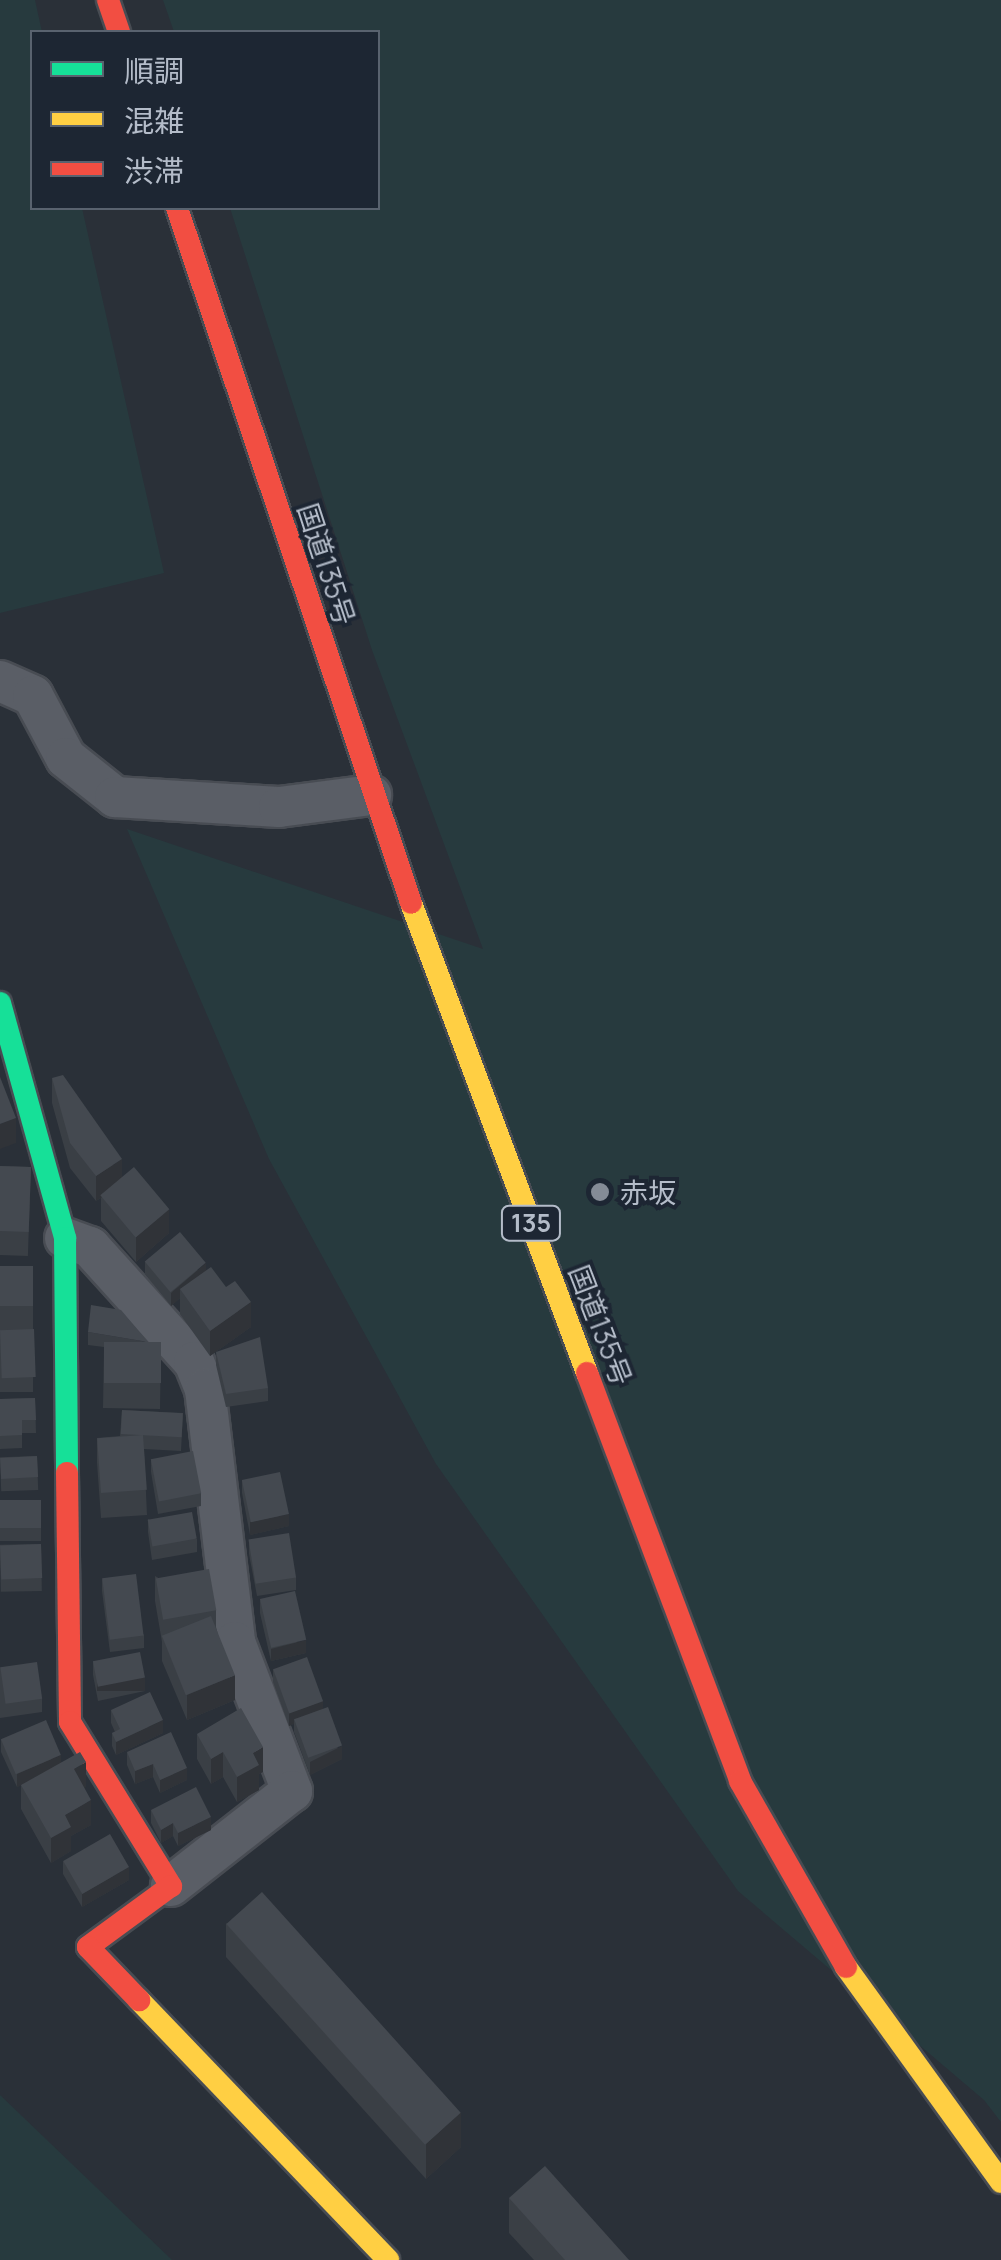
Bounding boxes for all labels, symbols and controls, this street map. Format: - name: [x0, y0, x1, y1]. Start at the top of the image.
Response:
- legend: [30, 30, 380, 210]
- text: 順調: [124, 50, 184, 91]
- text: 混雑: [124, 100, 184, 141]
- text: 渋滞: [124, 150, 184, 191]
- street label: 国道135号: [291, 499, 363, 629]
- place label: 赤坂: [620, 1175, 676, 1209]
- marker: 赤坂: [589, 1181, 611, 1203]
- road number: 135: [498, 1203, 564, 1243]
- street label: 国道135号: [563, 1260, 639, 1390]

